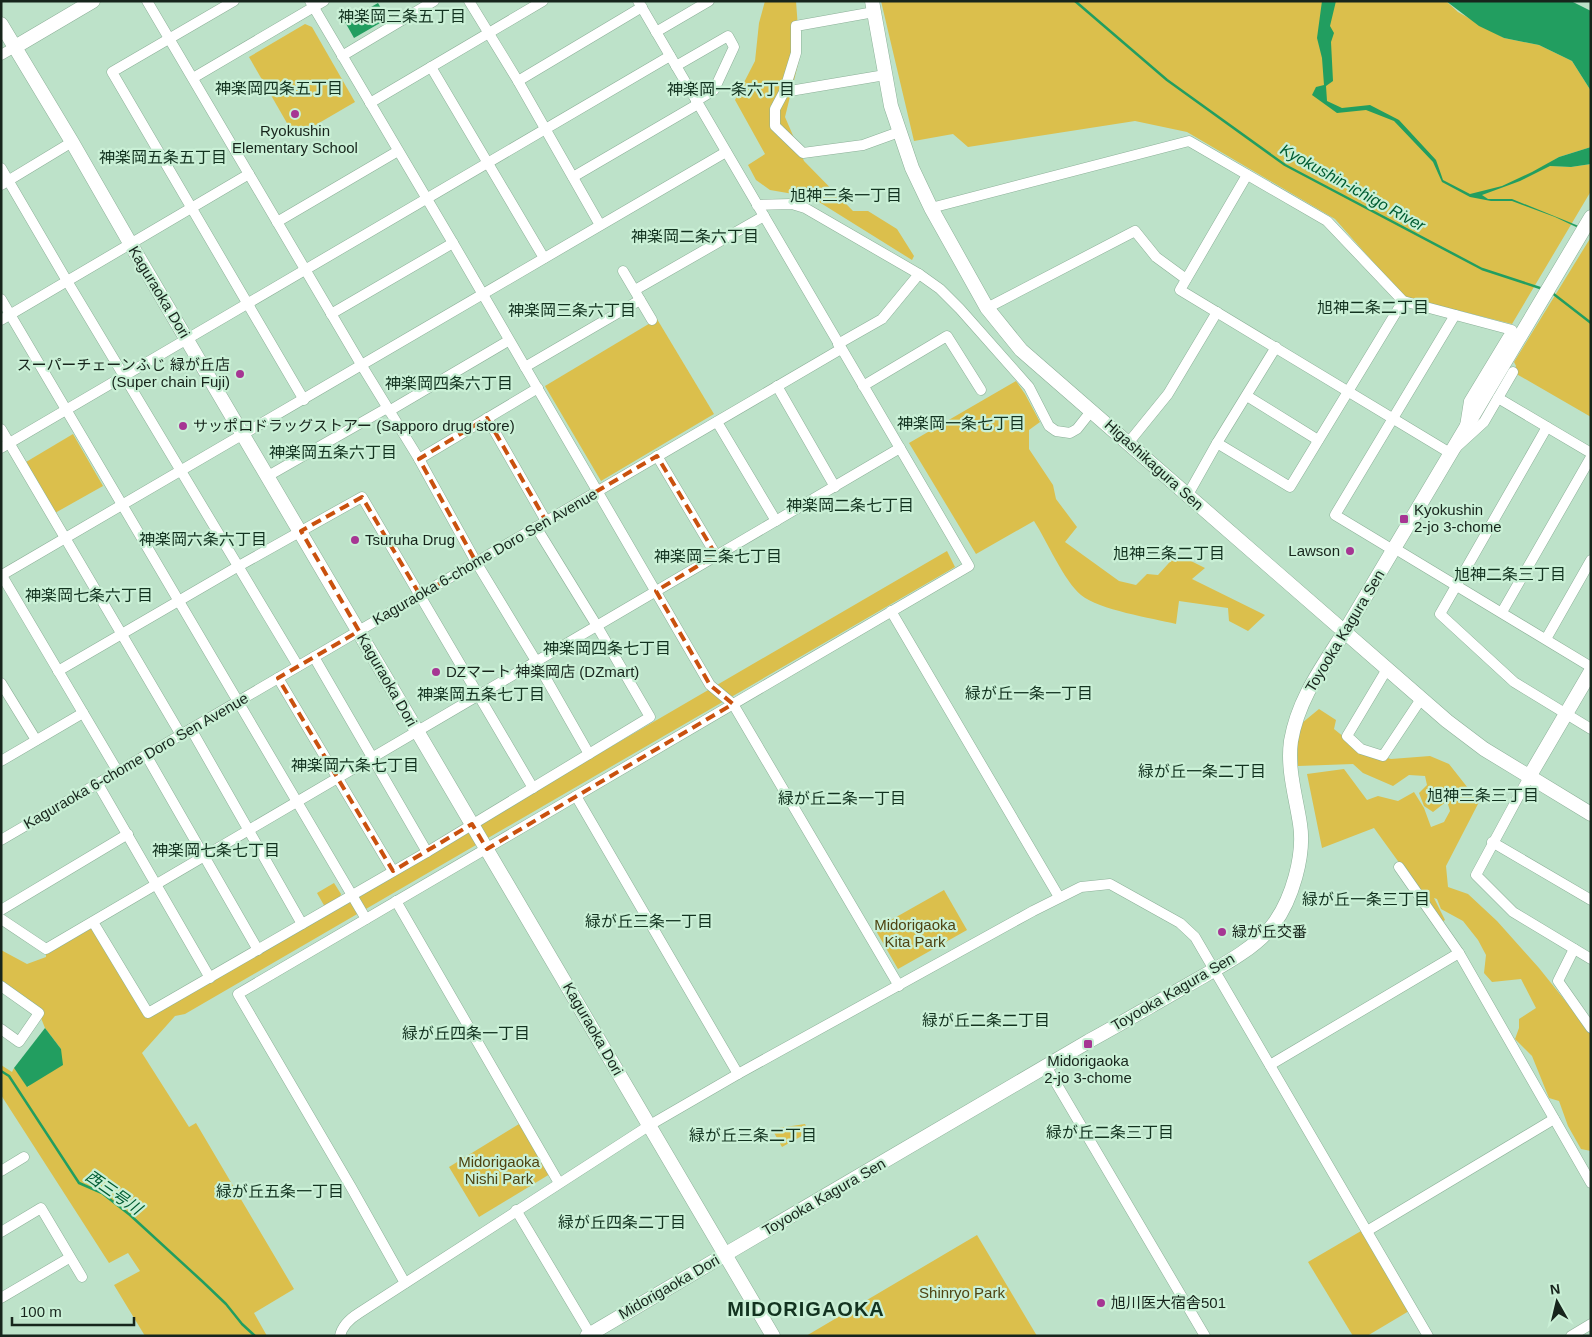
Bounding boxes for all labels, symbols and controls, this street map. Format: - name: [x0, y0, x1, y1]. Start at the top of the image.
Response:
- district label: 神楽岡三条五丁目: [338, 8, 466, 25]
- district label: 神楽岡四条五丁目: [215, 80, 343, 97]
- district label: 神楽岡一条六丁目: [667, 81, 795, 98]
- marker: Ryokushin Elementary School: [289, 108, 301, 120]
- place label: Ryokushin Elementary School: [232, 122, 358, 156]
- water label: Kyokushin-ichigo River: [1277, 141, 1429, 235]
- district label: 神楽岡五条五丁目: [99, 149, 227, 166]
- district label: 旭神三条一丁目: [790, 187, 902, 204]
- district label: 神楽岡二条六丁目: [631, 228, 759, 245]
- street label: Kaguraoka Dori: [125, 243, 194, 341]
- district label: 旭神二条二丁目: [1317, 299, 1429, 316]
- district label: 神楽岡三条六丁目: [508, 302, 636, 319]
- place label: スーパーチェーンふじ 緑が丘店 (Super chain Fuji): [17, 356, 230, 390]
- marker: スーパーチェーンふじ 緑が丘店 (Super chain Fuji): [234, 368, 246, 380]
- district label: 神楽岡四条六丁目: [385, 375, 513, 392]
- district label: 神楽岡一条七丁目: [897, 415, 1025, 432]
- street label: Higashikagura Sen: [1102, 416, 1207, 513]
- place label: サッポロドラッグストアー (Sapporo drug store): [193, 417, 515, 434]
- marker: サッポロドラッグストアー (Sapporo drug store): [177, 420, 189, 432]
- district label: 神楽岡五条六丁目: [269, 444, 397, 461]
- street label: Kaguraoka 6-chome Doro Sen Avenue: [369, 485, 600, 628]
- district label: 神楽岡二条七丁目: [786, 497, 914, 514]
- place label: Kyokushin 2-jo 3-chome: [1414, 501, 1502, 535]
- marker: Kyokushin 2-jo 3-chome: [1398, 513, 1410, 525]
- district label: 神楽岡六条六丁目: [139, 531, 267, 548]
- place label: Tsuruha Drug: [365, 531, 455, 548]
- marker: Tsuruha Drug: [349, 534, 361, 546]
- place label: Lawson: [1288, 542, 1340, 559]
- district label: 旭神三条二丁目: [1113, 545, 1225, 562]
- marker: Lawson: [1344, 545, 1356, 557]
- district label: 神楽岡三条七丁目: [654, 548, 782, 565]
- district label: 旭神二条三丁目: [1454, 566, 1566, 583]
- street label: Toyooka Kagura Sen: [1301, 567, 1388, 695]
- district label: 神楽岡七条六丁目: [25, 587, 153, 604]
- street label: Kaguraoka Dori: [354, 630, 421, 729]
- district label: 神楽岡四条七丁目: [543, 640, 671, 657]
- place label: DZマート 神楽岡店 (DZmart): [446, 663, 639, 680]
- marker: DZマート 神楽岡店 (DZmart): [430, 666, 442, 678]
- district label: 緑が丘一条一丁目: [965, 685, 1093, 702]
- district label: 神楽岡五条七丁目: [417, 686, 545, 703]
- street label: Kaguraoka 6-chome Doro Sen Avenue: [20, 689, 251, 832]
- district label: 神楽岡六条七丁目: [291, 757, 419, 774]
- district label: 緑が丘一条二丁目: [1138, 763, 1266, 780]
- district label: 旭神三条三丁目: [1427, 787, 1539, 804]
- district label: 緑が丘二条一丁目: [778, 790, 906, 807]
- district label: 神楽岡七条七丁目: [152, 842, 280, 859]
- district label: 緑が丘一条三丁目: [1302, 891, 1430, 908]
- district label: 緑が丘三条一丁目: [585, 913, 713, 930]
- park label: Midorigaoka Kita Park: [874, 916, 957, 950]
- place label: 緑が丘交番: [1232, 923, 1307, 940]
- marker: 緑が丘交番: [1216, 926, 1228, 938]
- street label: Toyooka Kagura Sen: [1108, 949, 1237, 1034]
- street label: Kaguraoka Dori: [560, 979, 627, 1078]
- district label: 緑が丘二条二丁目: [922, 1012, 1050, 1029]
- district label: 緑が丘四条一丁目: [402, 1025, 530, 1042]
- marker: Midorigaoka 2-jo 3-chome: [1082, 1038, 1094, 1050]
- place label: Midorigaoka 2-jo 3-chome: [1044, 1052, 1132, 1086]
- district label: 緑が丘二条三丁目: [1046, 1124, 1174, 1141]
- district label: 緑が丘三条二丁目: [689, 1127, 817, 1144]
- park label: Midorigaoka Nishi Park: [458, 1153, 541, 1187]
- street label: Toyooka Kagura Sen: [759, 1154, 888, 1239]
- water label: 西三号川: [83, 1167, 146, 1219]
- district label: 緑が丘五条一丁目: [216, 1183, 344, 1200]
- district label: 緑が丘四条二丁目: [558, 1214, 686, 1231]
- street label: Midorigaoka Dori: [615, 1251, 722, 1322]
- north arrow: [1532, 1277, 1582, 1327]
- text: N: [1549, 1280, 1561, 1298]
- park label: Shinryo Park: [919, 1284, 1005, 1301]
- scale bar: [12, 1294, 135, 1326]
- place label: 旭川医大宿舎501: [1111, 1294, 1226, 1311]
- marker: 旭川医大宿舎501: [1095, 1297, 1107, 1309]
- district label: MIDORIGAOKA: [727, 1298, 885, 1320]
- text: 100 m: [20, 1303, 62, 1320]

